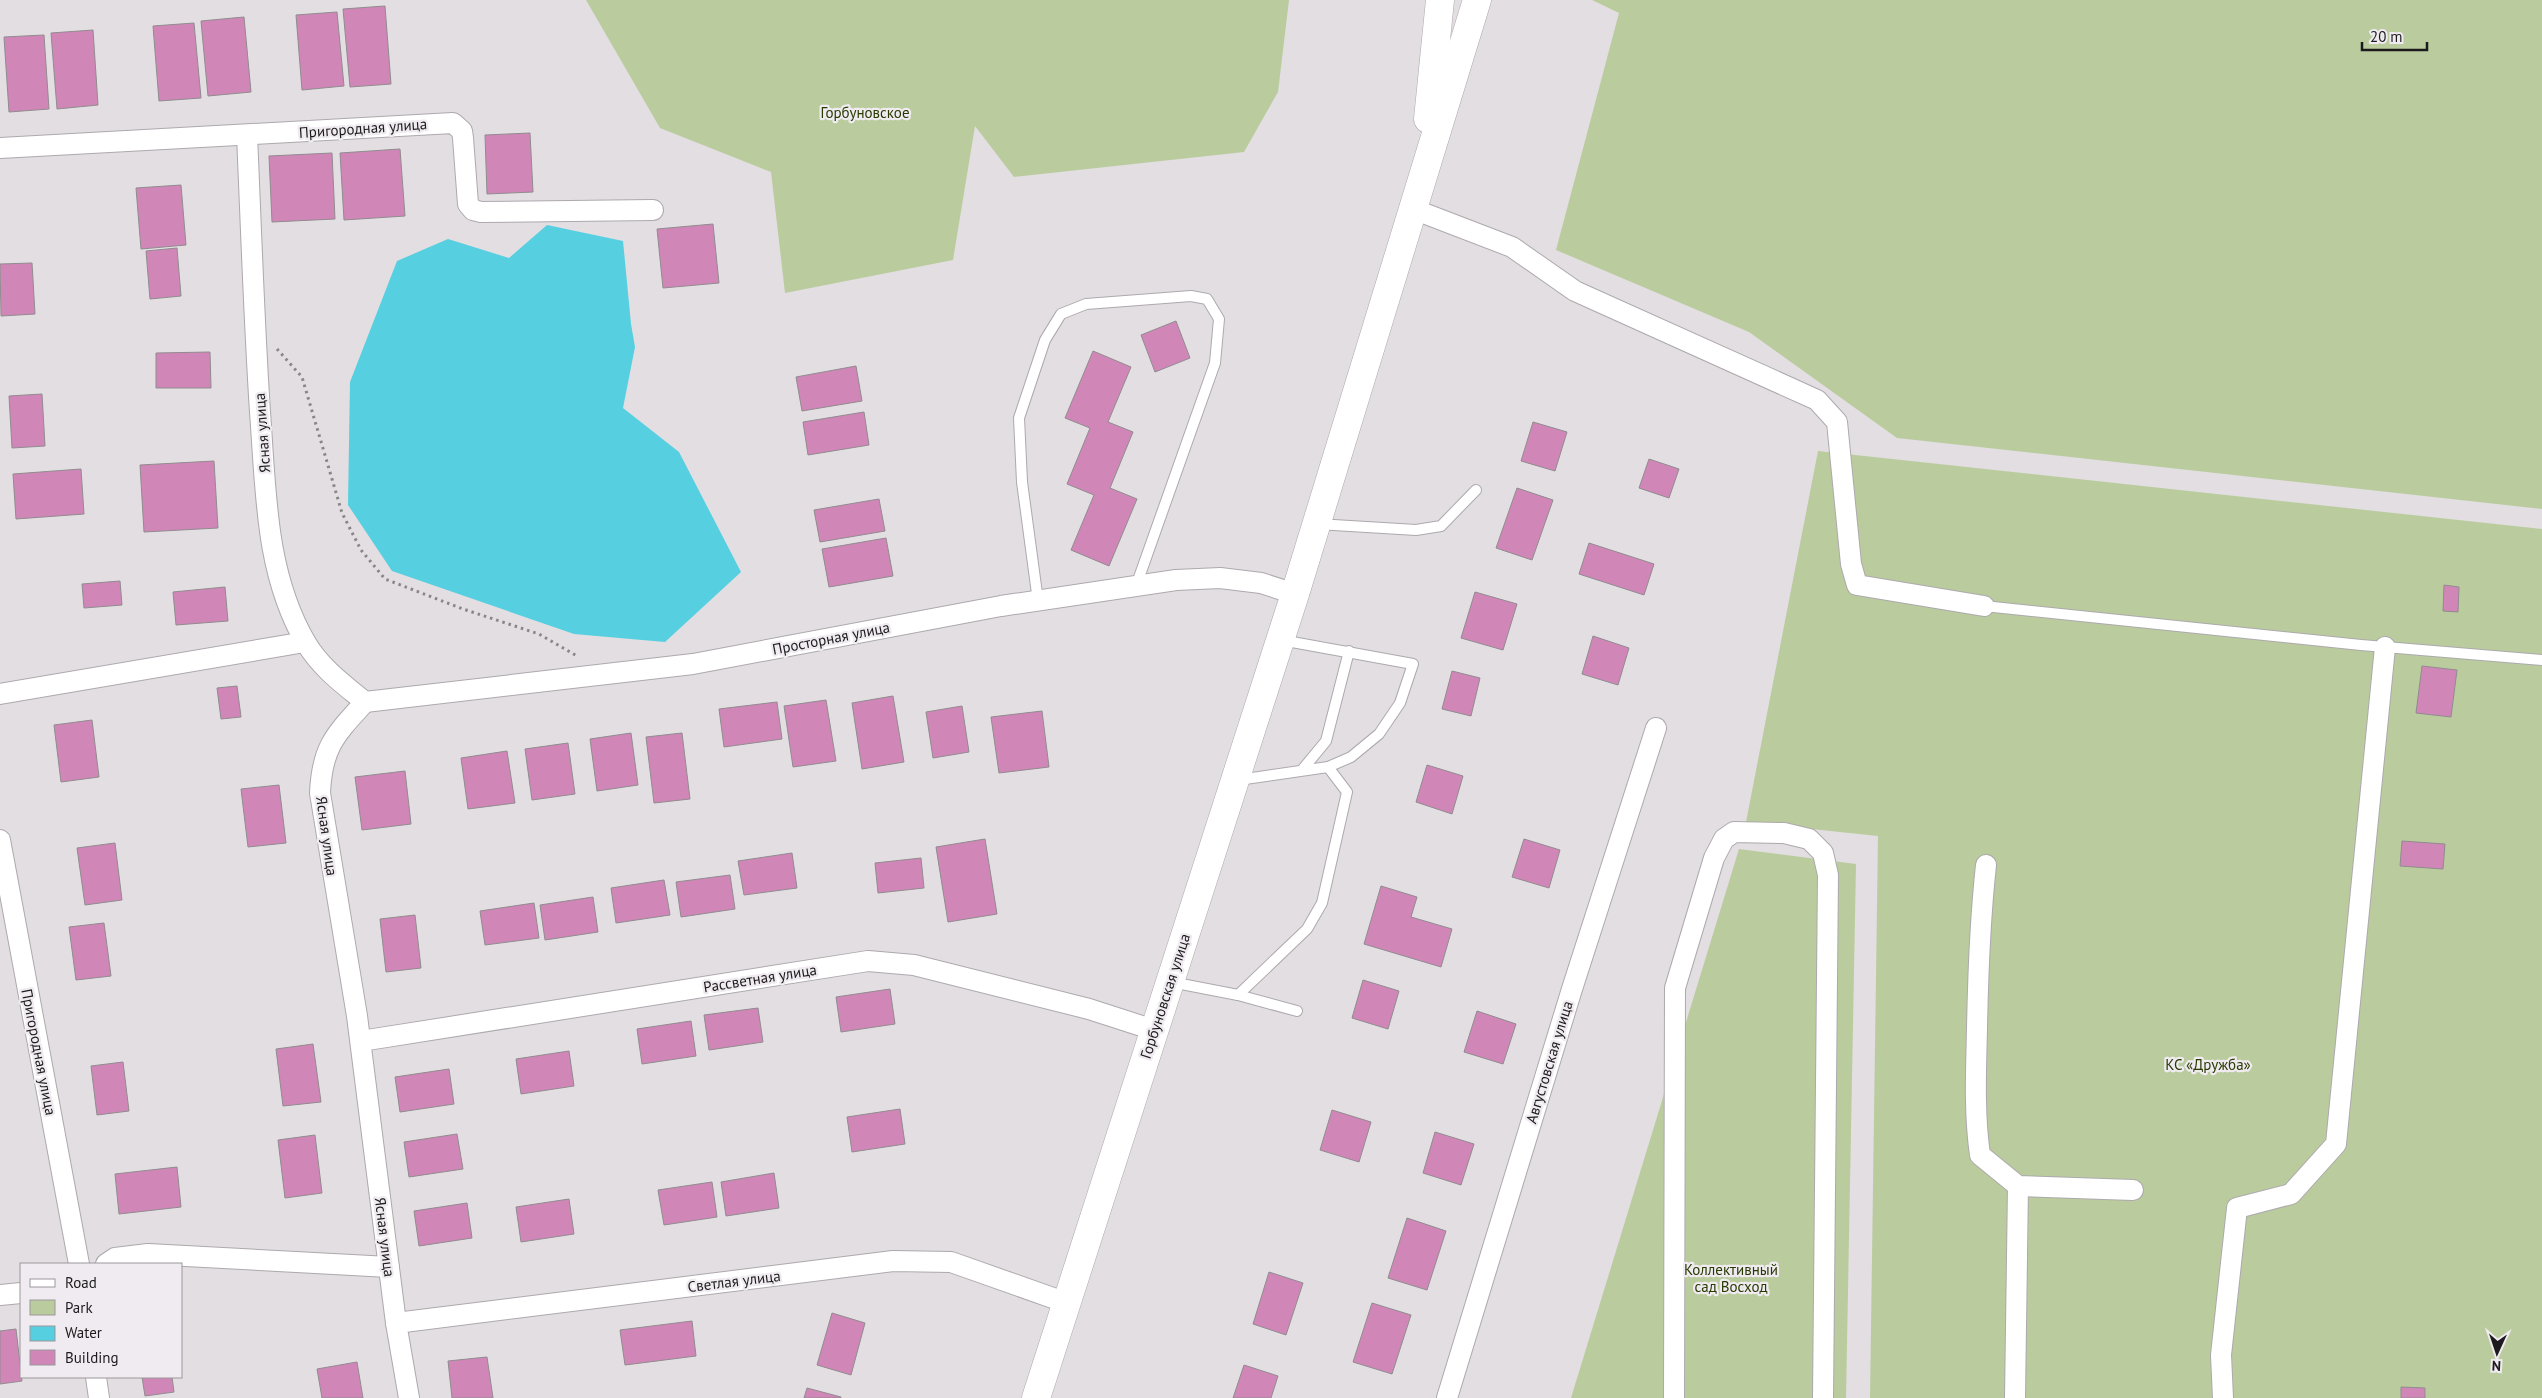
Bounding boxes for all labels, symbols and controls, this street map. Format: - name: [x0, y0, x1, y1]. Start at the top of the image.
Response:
- scale bar: [2362, 20, 2427, 52]
- text: 20 m: [2370, 27, 2403, 46]
- park label: Горбуновское: [820, 103, 910, 122]
- street label: Пригородная улица: [298, 114, 428, 142]
- street label: Ясная улица: [250, 392, 274, 474]
- street label: Просторная улица: [771, 617, 891, 659]
- street label: Ясная улица: [312, 795, 342, 877]
- street label: Горбуновская улица: [1136, 931, 1194, 1061]
- street label: Рассветная улица: [702, 960, 818, 996]
- street label: Пригородная улица: [17, 987, 61, 1117]
- street label: Августовская улица: [1521, 998, 1577, 1126]
- park label: КС «Дружба»: [2165, 1055, 2251, 1074]
- street label: Ясная улица: [371, 1196, 399, 1278]
- park label: Коллективный сад Восход: [1684, 1260, 1778, 1296]
- legend: [20, 1263, 182, 1378]
- street label: Светлая улица: [686, 1266, 782, 1296]
- text: Road: [65, 1273, 97, 1292]
- text: Park: [65, 1298, 93, 1317]
- text: Water: [65, 1323, 102, 1342]
- north arrow: [2472, 1328, 2522, 1378]
- text: Building: [65, 1348, 119, 1367]
- text: N: [2491, 1357, 2501, 1375]

